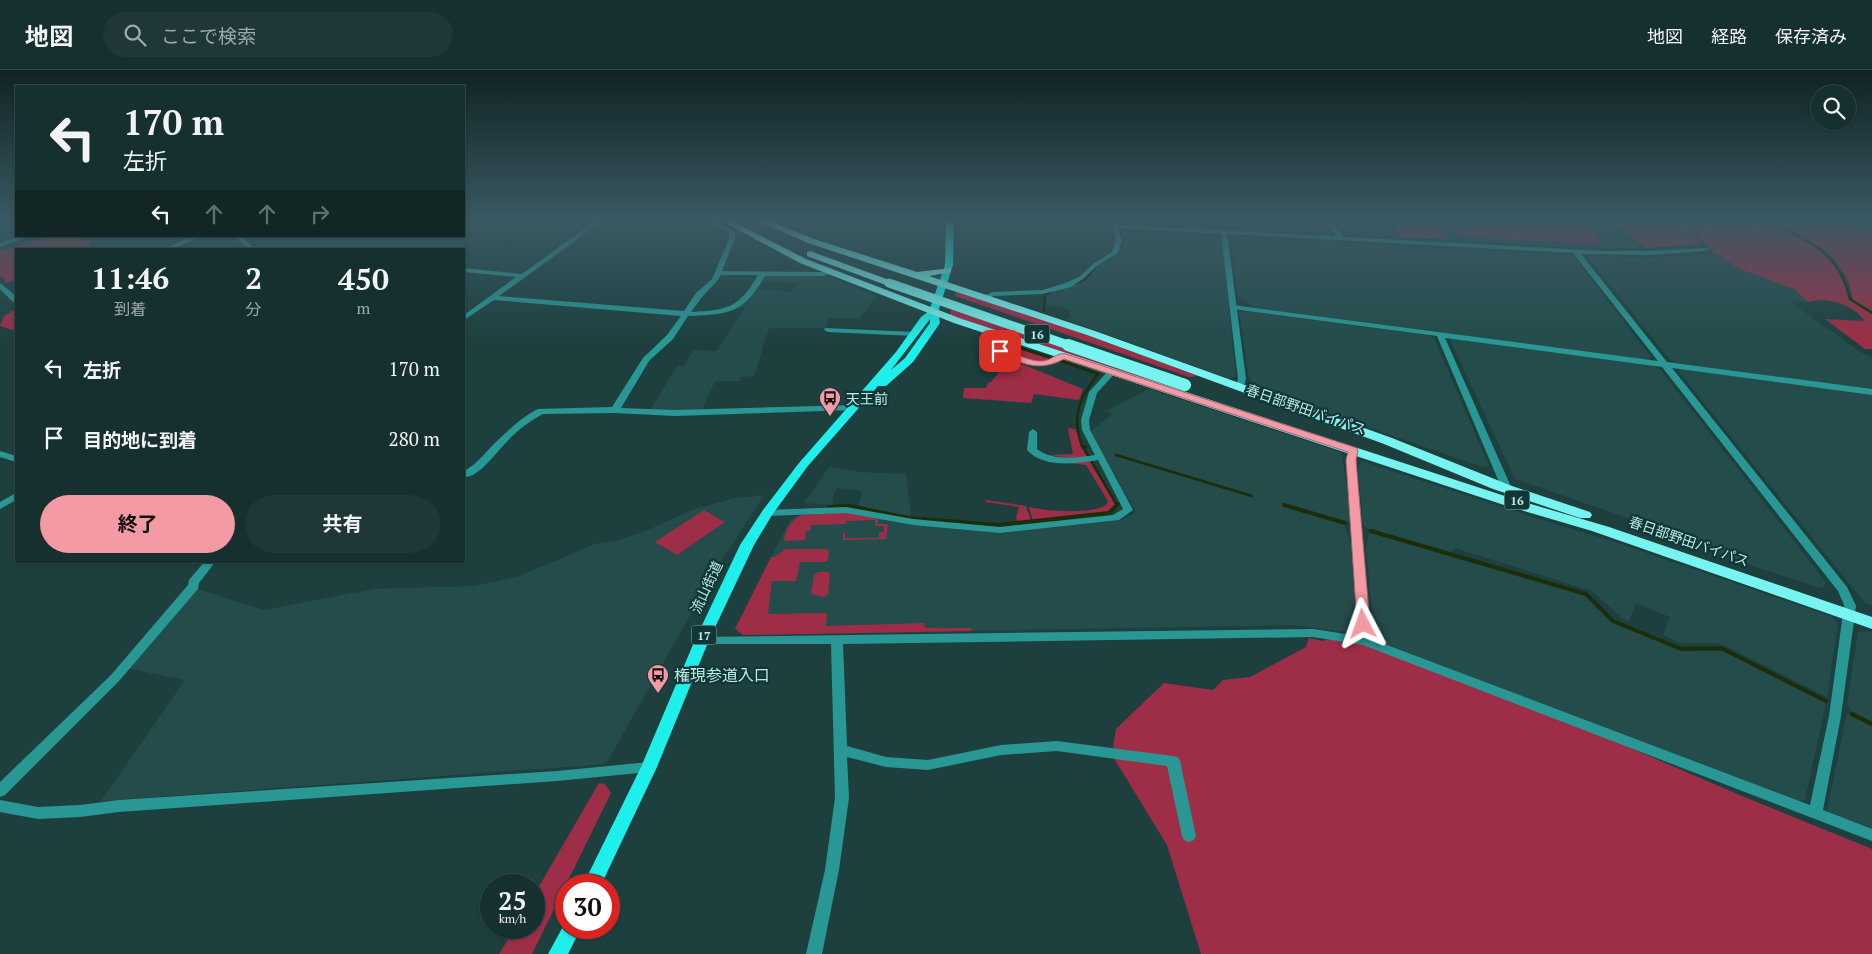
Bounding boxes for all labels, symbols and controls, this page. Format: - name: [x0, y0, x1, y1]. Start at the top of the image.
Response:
- search box: [103, 12, 453, 57]
- text: 地図: [25, 20, 73, 52]
- icon: search: [121, 21, 149, 49]
- text: ここで検索: [161, 23, 256, 48]
- text: 地図: [1647, 24, 1683, 48]
- text: 経路: [1711, 24, 1747, 48]
- text: 保存済み: [1775, 24, 1847, 48]
- map controls: [1811, 85, 1856, 130]
- button: search: [1811, 85, 1856, 130]
- text: 170 m: [123, 99, 224, 145]
- icon: left: [40, 105, 105, 170]
- text: 左折: [123, 146, 167, 175]
- icon: left: [147, 200, 175, 228]
- icon: ahead: [200, 200, 228, 228]
- icon: ahead: [253, 200, 281, 228]
- icon: right: [306, 200, 334, 228]
- text: 11:46: [91, 258, 169, 298]
- text: 2: [245, 258, 262, 298]
- text: 450: [338, 259, 389, 299]
- text: m: [357, 297, 370, 319]
- text: 到着: [114, 298, 146, 320]
- text: 分: [246, 298, 262, 320]
- road number: 16: [1024, 324, 1050, 344]
- pin: [979, 330, 1021, 372]
- icon: arrive: [986, 337, 1014, 365]
- icon: left: [40, 354, 68, 382]
- text: 170 m: [389, 356, 440, 381]
- text: 左折: [83, 357, 121, 382]
- street label: 春日部野田バイパス: [1243, 380, 1369, 438]
- bus stop icon: 天王前: [818, 386, 842, 417]
- place label: 天王前: [846, 389, 888, 408]
- icon: arrive: [40, 424, 68, 452]
- text: 280 m: [389, 426, 440, 451]
- text: 目的地に到着: [83, 427, 197, 452]
- road number: 16: [1504, 490, 1530, 510]
- button: 終了: [40, 495, 235, 553]
- button: 共有: [245, 495, 440, 553]
- street label: 春日部野田バイパス: [1626, 512, 1752, 570]
- street label: 流山街道: [686, 558, 726, 616]
- position arrow: [1336, 597, 1388, 649]
- road number: 17: [692, 626, 716, 644]
- bus stop icon: 権現参道入口: [646, 663, 670, 694]
- place label: 権現参道入口: [674, 664, 770, 686]
- speed limit sign: 30: [555, 874, 620, 939]
- text: 25: [498, 884, 527, 917]
- text: km/h: [499, 911, 526, 926]

